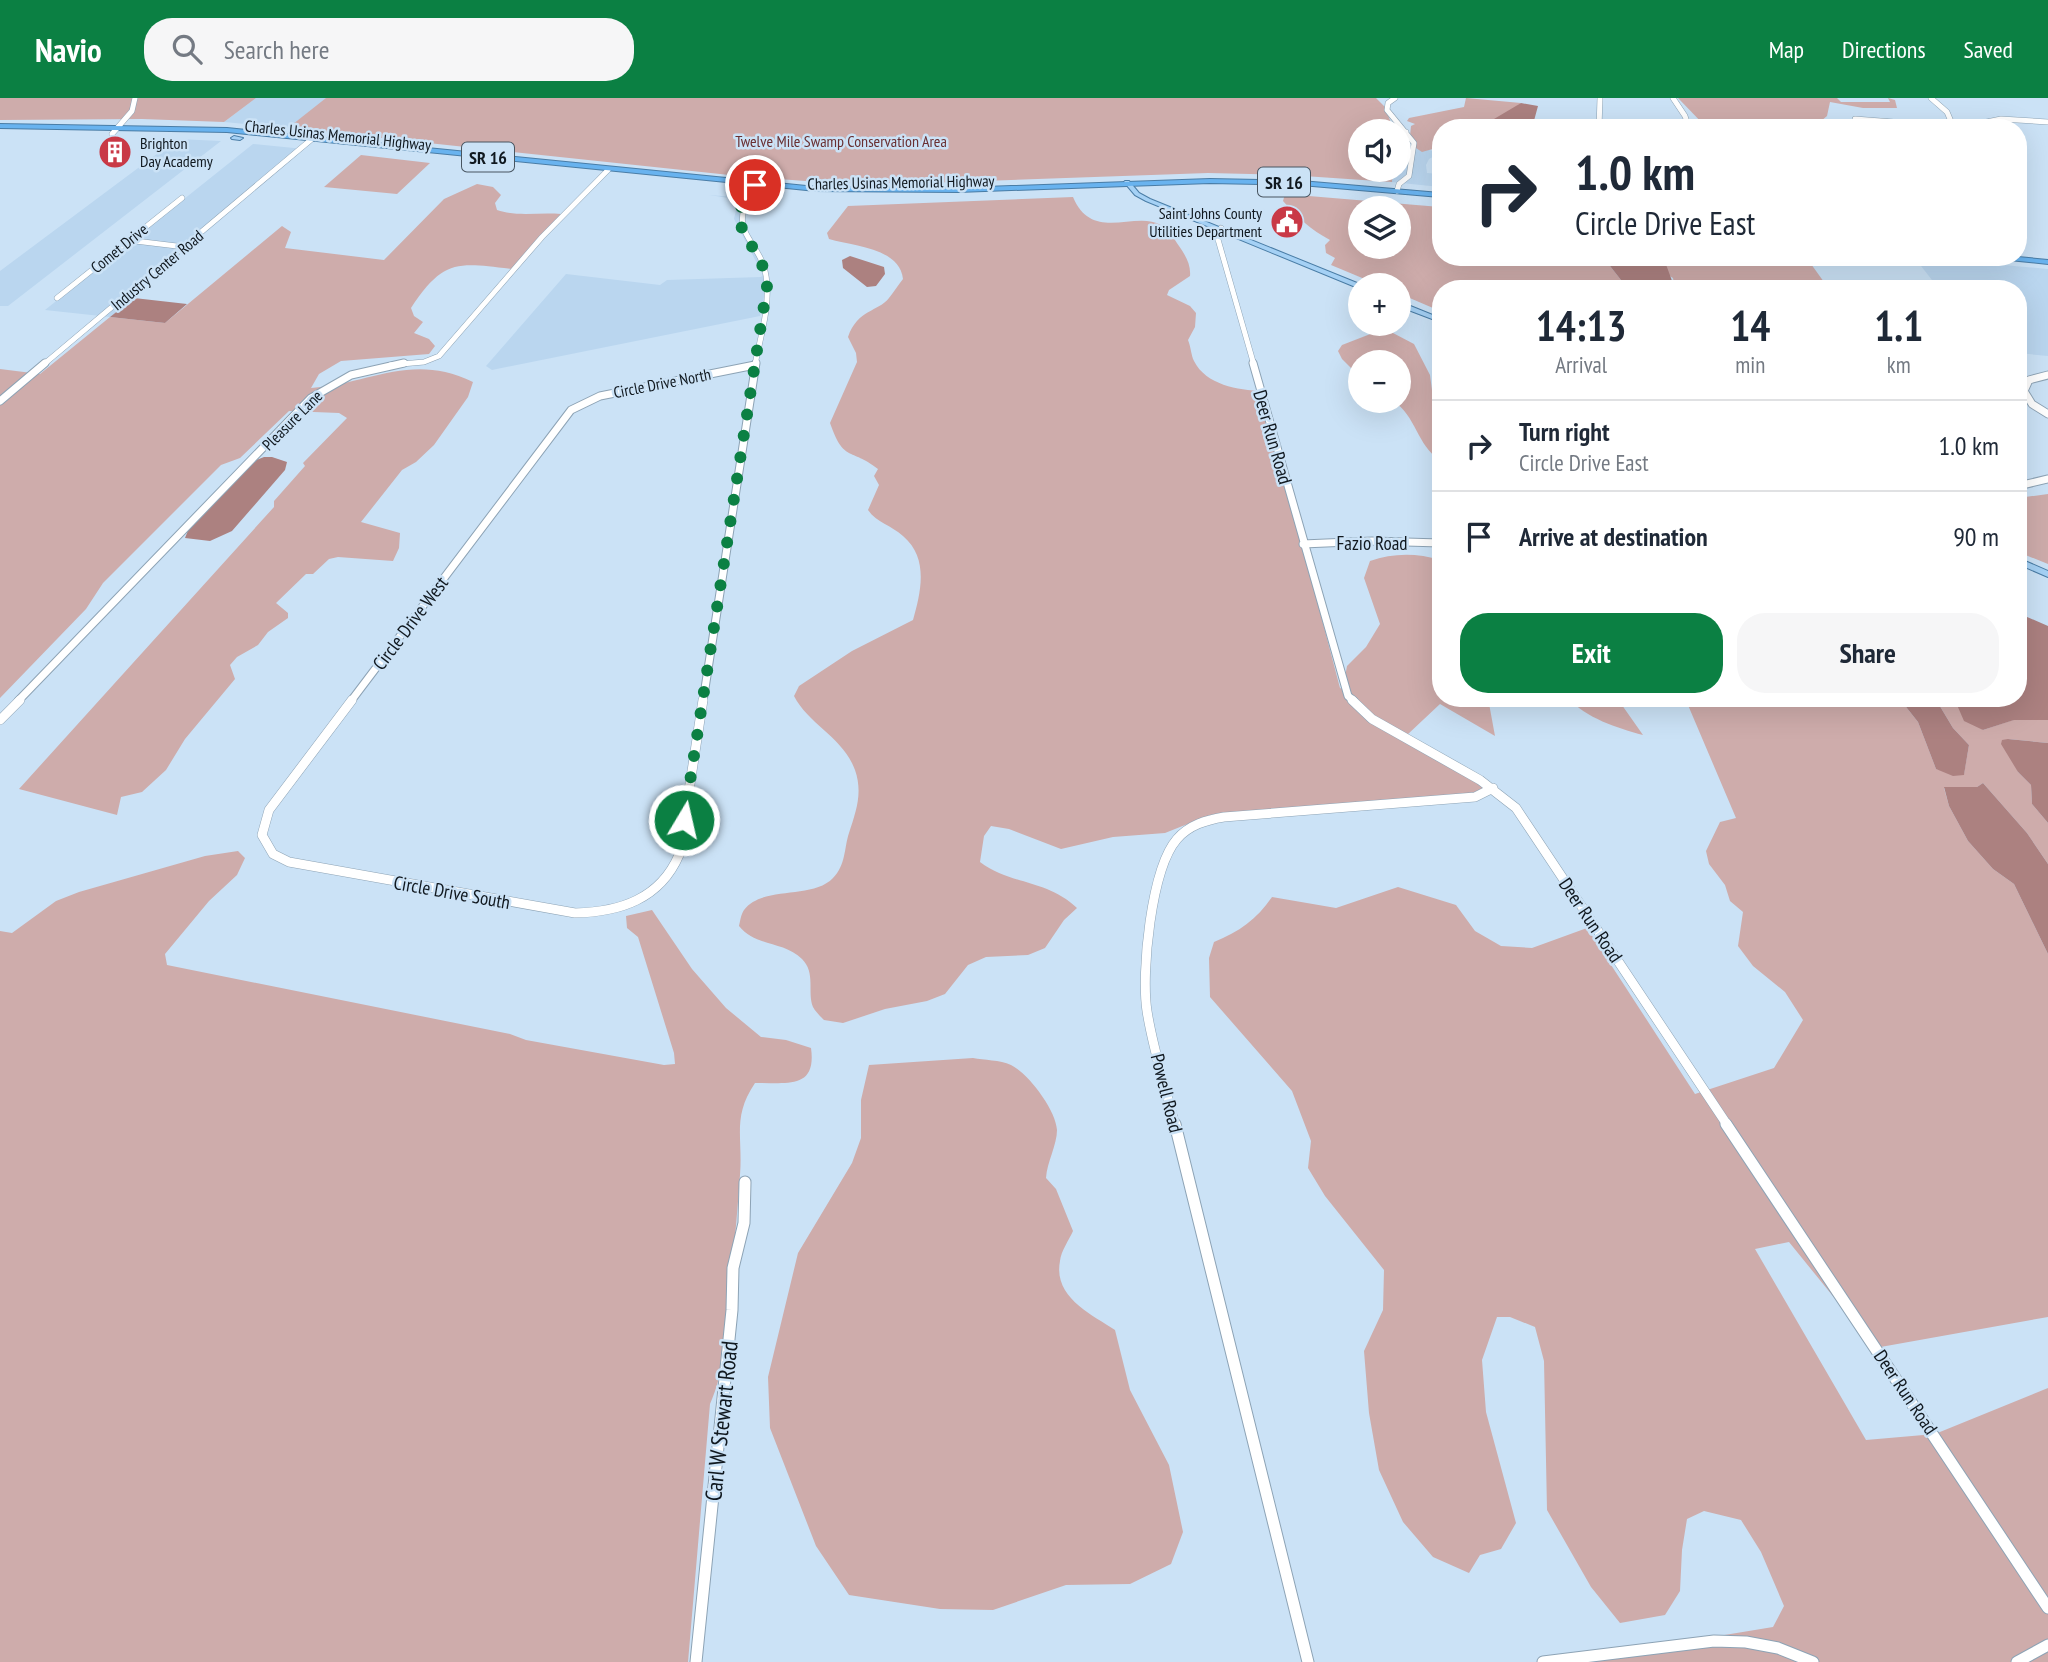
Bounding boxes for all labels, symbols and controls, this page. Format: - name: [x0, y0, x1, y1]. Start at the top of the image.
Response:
- search box: [144, 18, 634, 81]
- text: Navio: [35, 28, 102, 71]
- icon: search: [168, 30, 206, 68]
- text: Search here: [224, 33, 329, 66]
- text: Map: [1769, 34, 1804, 65]
- text: Directions: [1842, 34, 1926, 65]
- text: Saved: [1964, 34, 2013, 65]
- street label: Charles Usinas Memorial Highway: [244, 115, 432, 155]
- map controls: [1348, 119, 1411, 413]
- button: sound: [1348, 119, 1411, 182]
- park label: Twelve Mile Swamp Conservation Area: [735, 131, 947, 151]
- building icon: Brighton Day Academy: [96, 133, 134, 171]
- place label: Brighton Day Academy: [140, 133, 213, 171]
- text: 1.0 km: [1575, 140, 1695, 204]
- road number: SR 16: [462, 142, 514, 172]
- icon: right: [1460, 147, 1551, 238]
- pin: [725, 155, 785, 215]
- icon: arrive: [736, 166, 774, 204]
- road number: SR 16: [1258, 168, 1310, 196]
- street label: Charles Usinas Memorial Highway: [807, 170, 995, 194]
- button: layers: [1348, 196, 1411, 259]
- text: Circle Drive East: [1575, 202, 1755, 244]
- place label: Saint Johns County Utilities Department: [1149, 203, 1263, 241]
- public building icon: Saint Johns County Utilities Department: [1268, 203, 1306, 241]
- street label: Comet Drive: [86, 219, 152, 277]
- street label: Industry Center Road: [107, 226, 207, 314]
- button: +: [1348, 273, 1411, 336]
- text: 14:13: [1536, 298, 1627, 353]
- text: 14: [1730, 298, 1770, 353]
- text: 1.1: [1874, 298, 1923, 353]
- button: −: [1348, 350, 1411, 413]
- text: Arrival: [1555, 350, 1607, 379]
- text: min: [1735, 350, 1765, 379]
- text: km: [1887, 350, 1911, 379]
- street label: Circle Drive North: [612, 364, 712, 402]
- street label: Pleasure Lane: [258, 386, 326, 454]
- street label: Deer Run Road: [1248, 387, 1298, 487]
- text: Turn right: [1519, 415, 1610, 448]
- icon: right: [1460, 427, 1498, 465]
- text: 1.0 km: [1938, 429, 1999, 462]
- text: Circle Drive East: [1519, 448, 1649, 477]
- icon: arrive: [1460, 518, 1498, 556]
- text: Arrive at destination: [1519, 520, 1708, 553]
- text: 90 m: [1953, 520, 1999, 553]
- street label: Fazio Road: [1336, 531, 1408, 555]
- street label: Circle Drive West: [367, 571, 453, 675]
- button: Exit: [1460, 613, 1723, 693]
- button: Share: [1737, 613, 1999, 693]
- position arrow: [647, 783, 721, 857]
- street label: Circle Drive South: [392, 870, 512, 914]
- street label: Deer Run Road: [1554, 873, 1628, 967]
- street label: Powell Road: [1146, 1051, 1188, 1135]
- street label: Carl W Stewart Road: [698, 1340, 744, 1502]
- street label: Deer Run Road: [1869, 1345, 1943, 1439]

